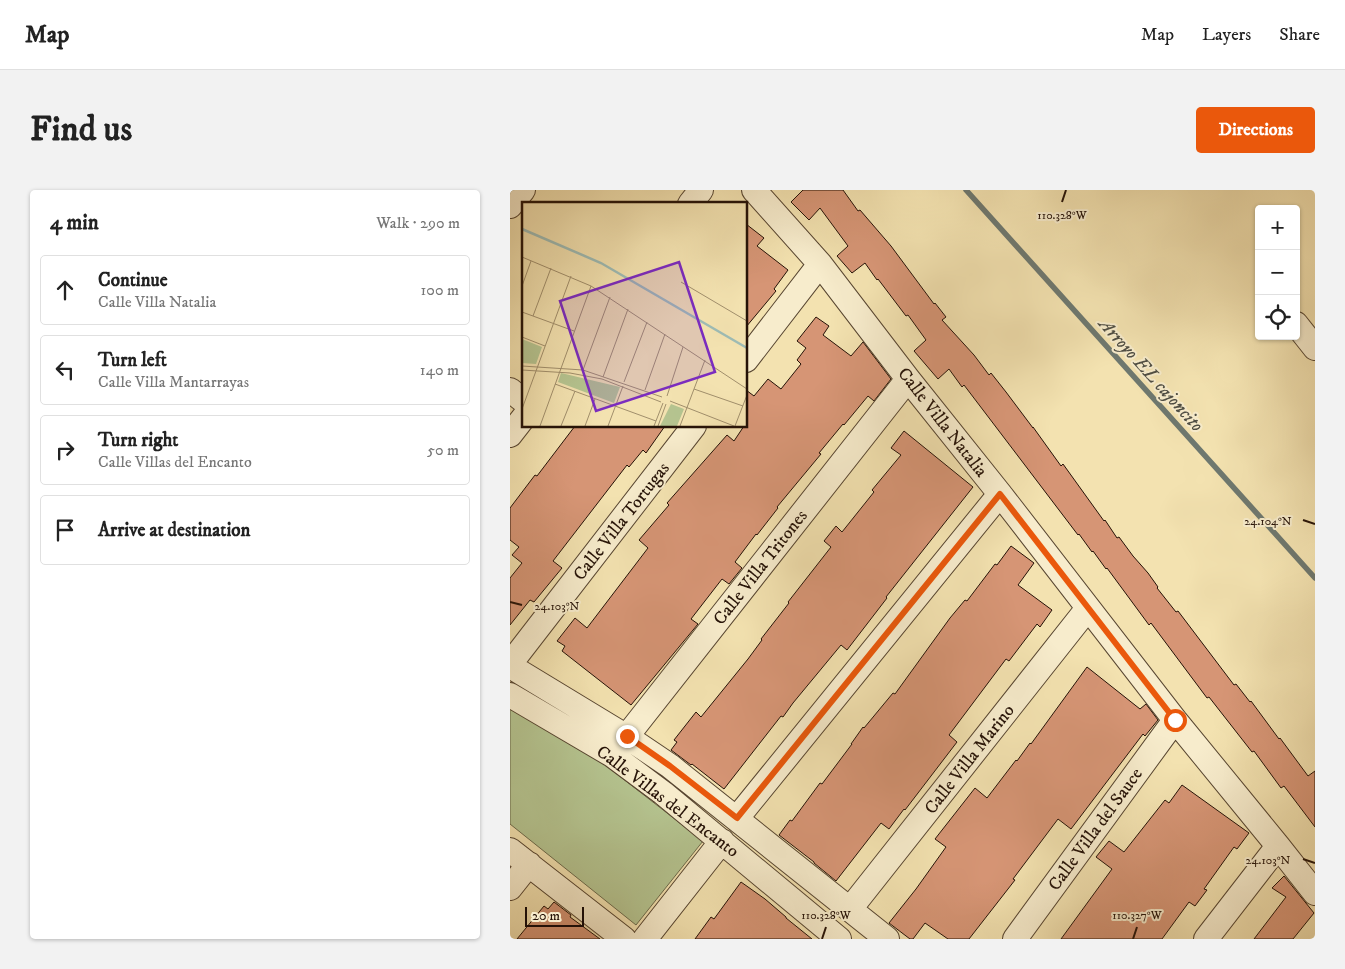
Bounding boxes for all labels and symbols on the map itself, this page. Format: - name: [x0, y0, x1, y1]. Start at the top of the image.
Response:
- inset map: [522, 202, 748, 428]
- text: 110.328°W: [1037, 208, 1088, 223]
- water label: Arroyo EL cajoncito: [1092, 312, 1208, 437]
- street label: Calle Villa Natalia: [893, 363, 992, 482]
- street label: Calle Villa Tortugas: [569, 458, 675, 585]
- street label: Calle Villa Tritones: [709, 506, 813, 630]
- text: 24.104°N: [1244, 514, 1292, 529]
- text: 24.103°N: [535, 599, 580, 614]
- street label: Calle Villa Marino: [920, 700, 1020, 819]
- route start: [1164, 709, 1187, 732]
- route end: [616, 725, 639, 748]
- street label: Calle Villas del Encanto: [592, 741, 743, 863]
- street label: Calle Villa del Sauce: [1044, 764, 1148, 895]
- text: 24.103°N: [1246, 853, 1291, 868]
- scale bar: [525, 904, 584, 927]
- text: 110.328°W: [801, 908, 852, 923]
- text: 110.327°W: [1112, 908, 1163, 923]

